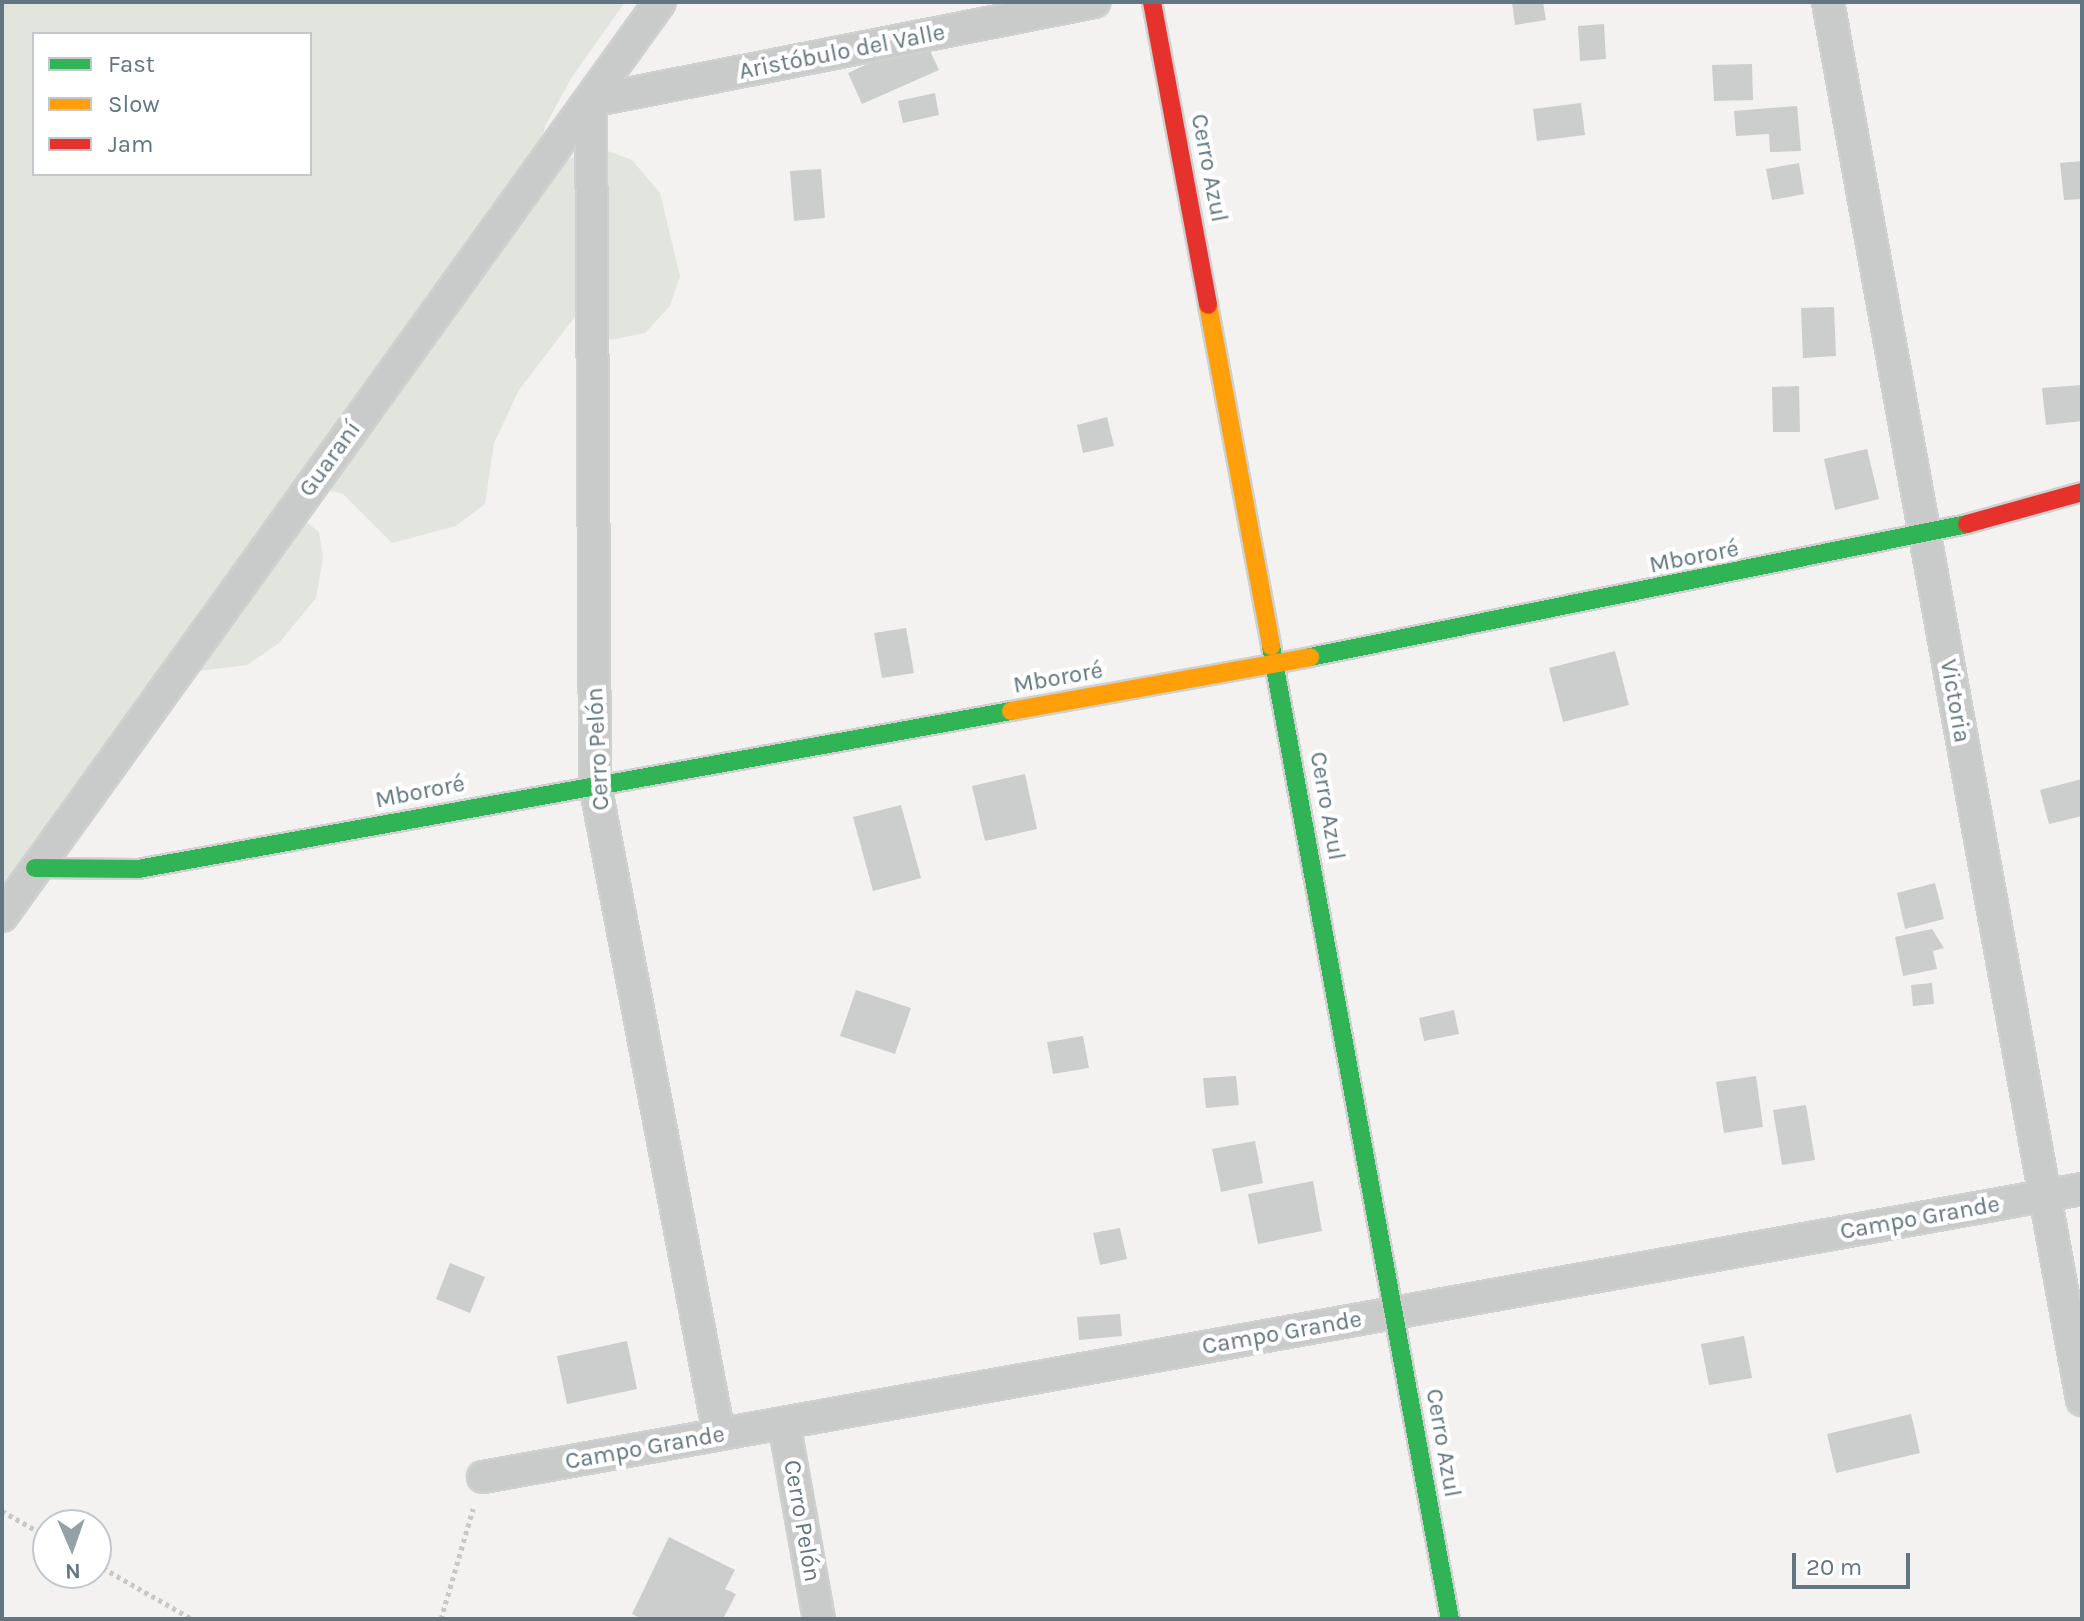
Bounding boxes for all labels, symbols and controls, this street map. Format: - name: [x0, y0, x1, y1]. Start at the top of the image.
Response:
- street label: Aristóbulo del Valle: [737, 18, 947, 86]
- legend: [32, 32, 312, 176]
- text: Fast: [108, 50, 155, 78]
- text: Slow: [108, 90, 160, 118]
- street label: Cerro Azul: [1184, 111, 1234, 225]
- text: Jam: [108, 130, 153, 158]
- street label: Guaraní: [293, 415, 367, 503]
- street label: Mbororé: [1647, 534, 1741, 580]
- street label: Mbororé: [1011, 656, 1105, 700]
- street label: Victoria: [1934, 657, 1976, 745]
- street label: Cerro Pelón: [580, 687, 616, 811]
- street label: Cerro Azul: [1303, 750, 1351, 862]
- street label: Mbororé: [373, 769, 467, 815]
- street label: Campo Grande: [1838, 1190, 2002, 1246]
- street label: Campo Grande: [1200, 1305, 1364, 1361]
- street label: Cerro Azul: [1419, 1387, 1467, 1499]
- street label: Campo Grande: [563, 1420, 727, 1476]
- street label: Cerro Pelón: [777, 1458, 827, 1584]
- north arrow: [32, 1509, 112, 1589]
- scale bar: [1796, 1537, 1914, 1587]
- text: 20 m: [1806, 1553, 1862, 1581]
- text: N: [64, 1558, 81, 1584]

